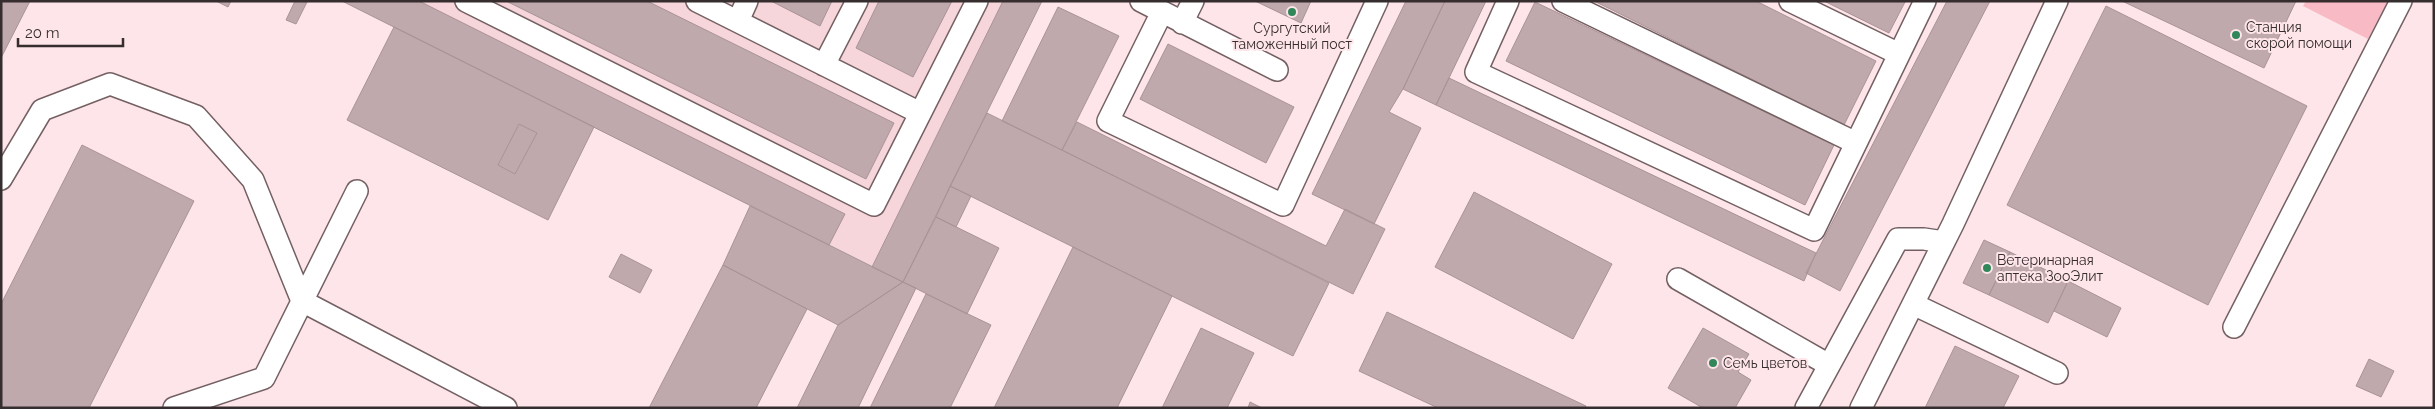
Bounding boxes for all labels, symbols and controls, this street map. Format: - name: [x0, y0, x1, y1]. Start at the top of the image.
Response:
- marker: Сургутский таможенный пост: [1286, 6, 1298, 18]
- scale bar: [18, 15, 122, 47]
- place label: Станция скорой помощи: [2246, 19, 2352, 51]
- place label: Сургутский таможенный пост: [1232, 20, 1352, 52]
- text: 20 m: [25, 24, 60, 42]
- marker: Станция скорой помощи: [2230, 29, 2242, 41]
- place label: Ветеринарная аптека ЗооЭлит: [1997, 252, 2104, 284]
- marker: Ветеринарная аптека ЗооЭлит: [1981, 262, 1993, 274]
- place label: Семь цветов: [1723, 355, 1807, 371]
- marker: Семь цветов: [1707, 357, 1719, 369]

